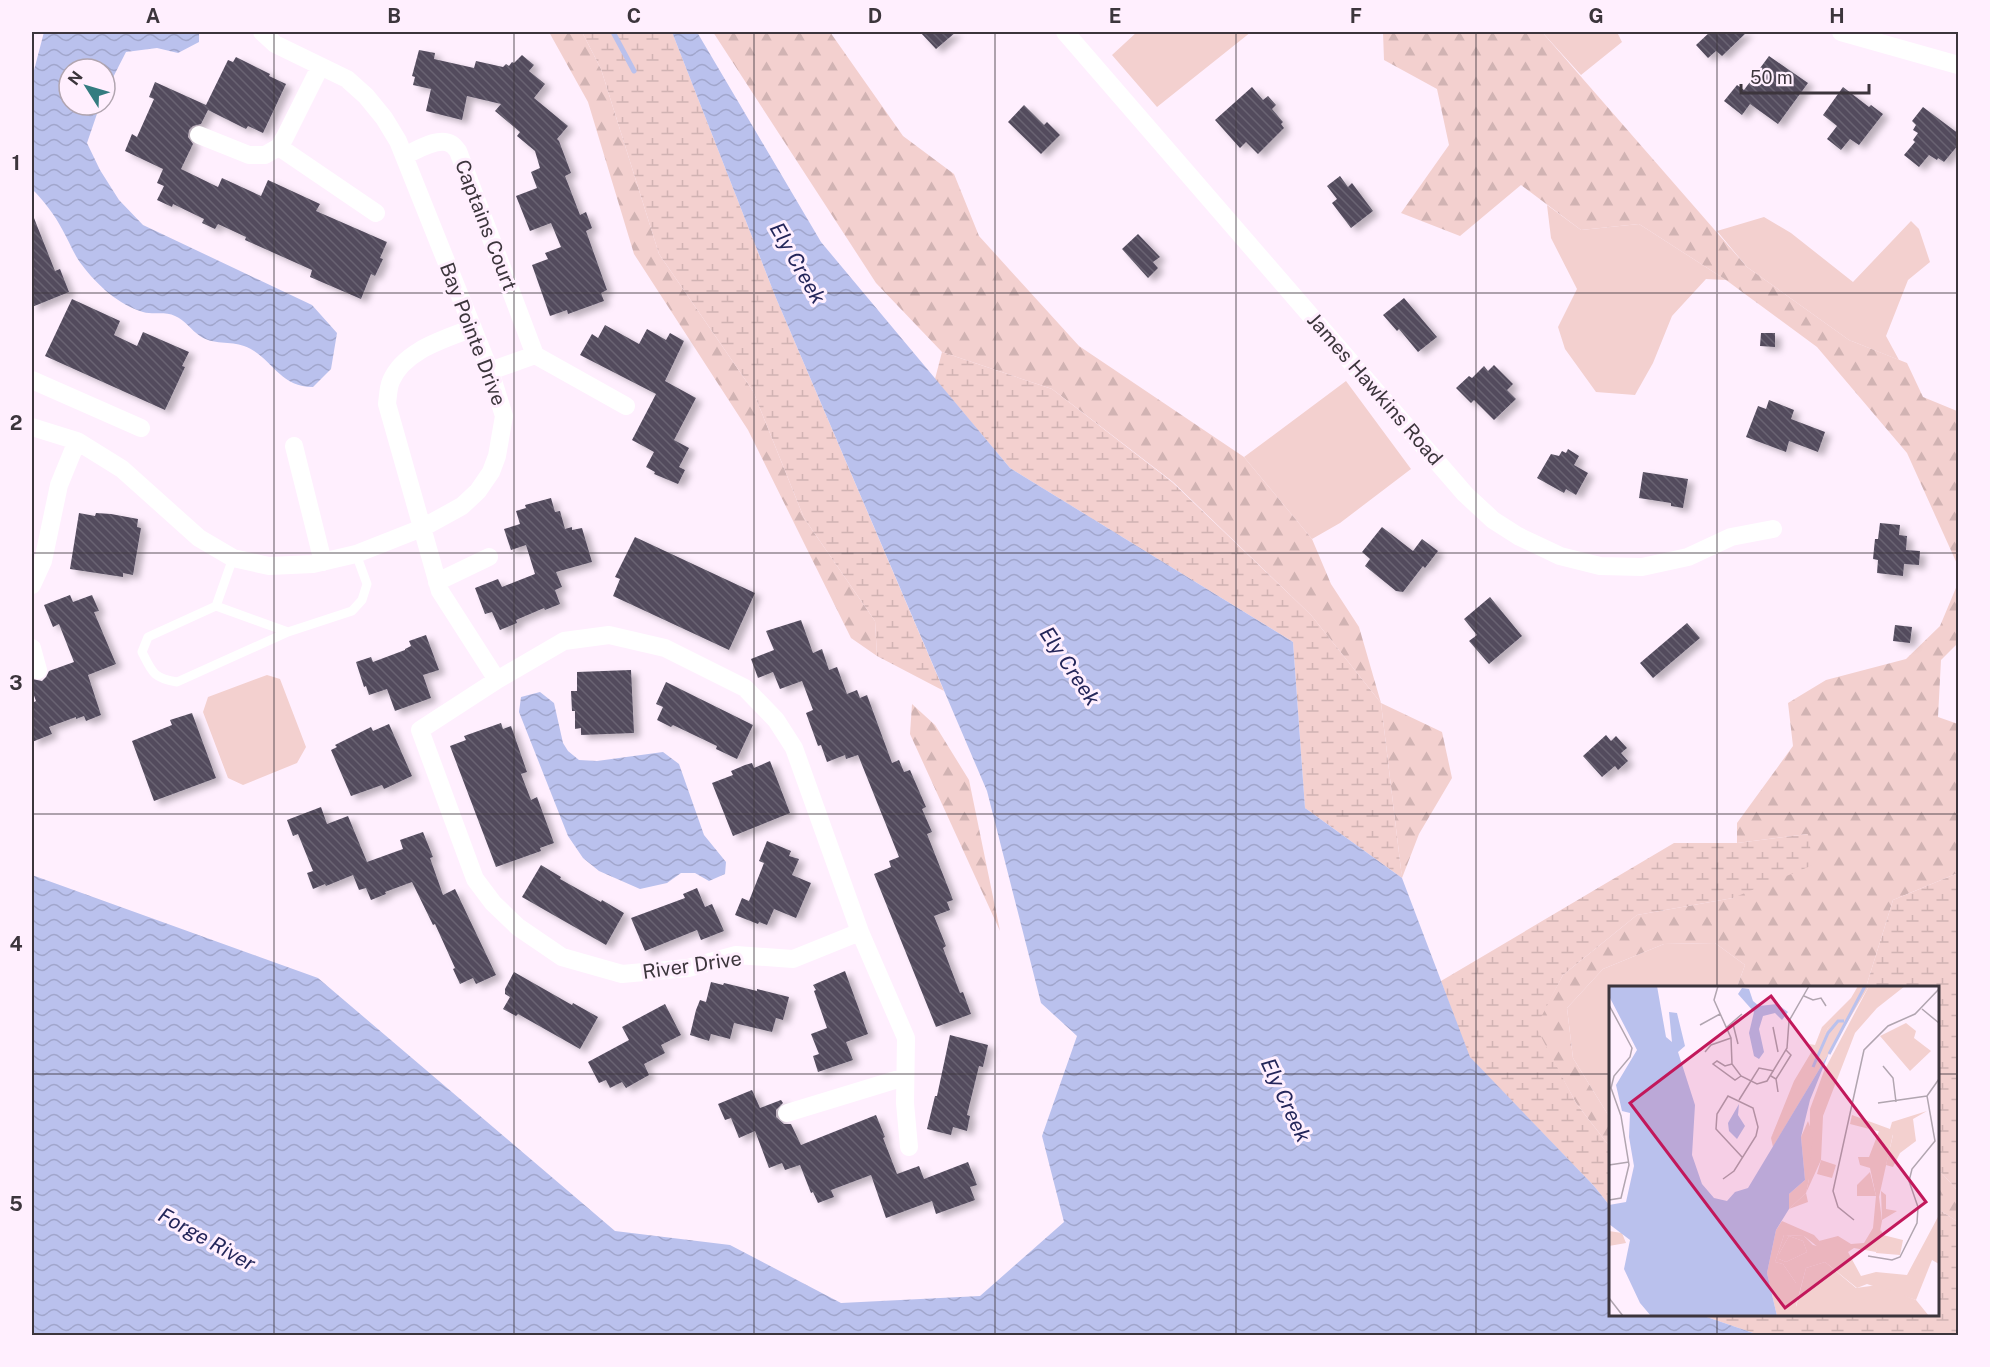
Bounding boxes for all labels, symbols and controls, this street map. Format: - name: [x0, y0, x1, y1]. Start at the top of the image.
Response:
- text: A: [146, 4, 160, 28]
- text: B: [387, 4, 401, 28]
- text: C: [627, 4, 641, 28]
- text: D: [868, 4, 882, 28]
- text: E: [1109, 4, 1121, 28]
- text: F: [1350, 4, 1362, 28]
- text: G: [1588, 4, 1604, 28]
- text: H: [1829, 4, 1845, 28]
- north arrow: [57, 57, 117, 117]
- scale bar: [1741, 57, 1868, 95]
- text: 50 m: [1750, 67, 1793, 88]
- text: N: [64, 68, 87, 89]
- text: 1: [12, 151, 20, 175]
- street label: Captains Court: [450, 156, 522, 294]
- water label: Ely Creek: [765, 218, 832, 309]
- street label: Bay Pointe Drive: [435, 259, 511, 409]
- street label: James Hawkins Road: [1302, 308, 1448, 470]
- text: 2: [10, 411, 22, 435]
- water label: Ely Creek: [1035, 622, 1106, 711]
- text: 3: [9, 671, 23, 695]
- text: 4: [9, 932, 23, 956]
- street label: River Drive: [641, 946, 743, 984]
- inset map: [1609, 986, 1939, 1316]
- water label: Ely Creek: [1256, 1054, 1317, 1147]
- text: 5: [9, 1192, 23, 1216]
- water label: Forge River: [154, 1202, 261, 1276]

